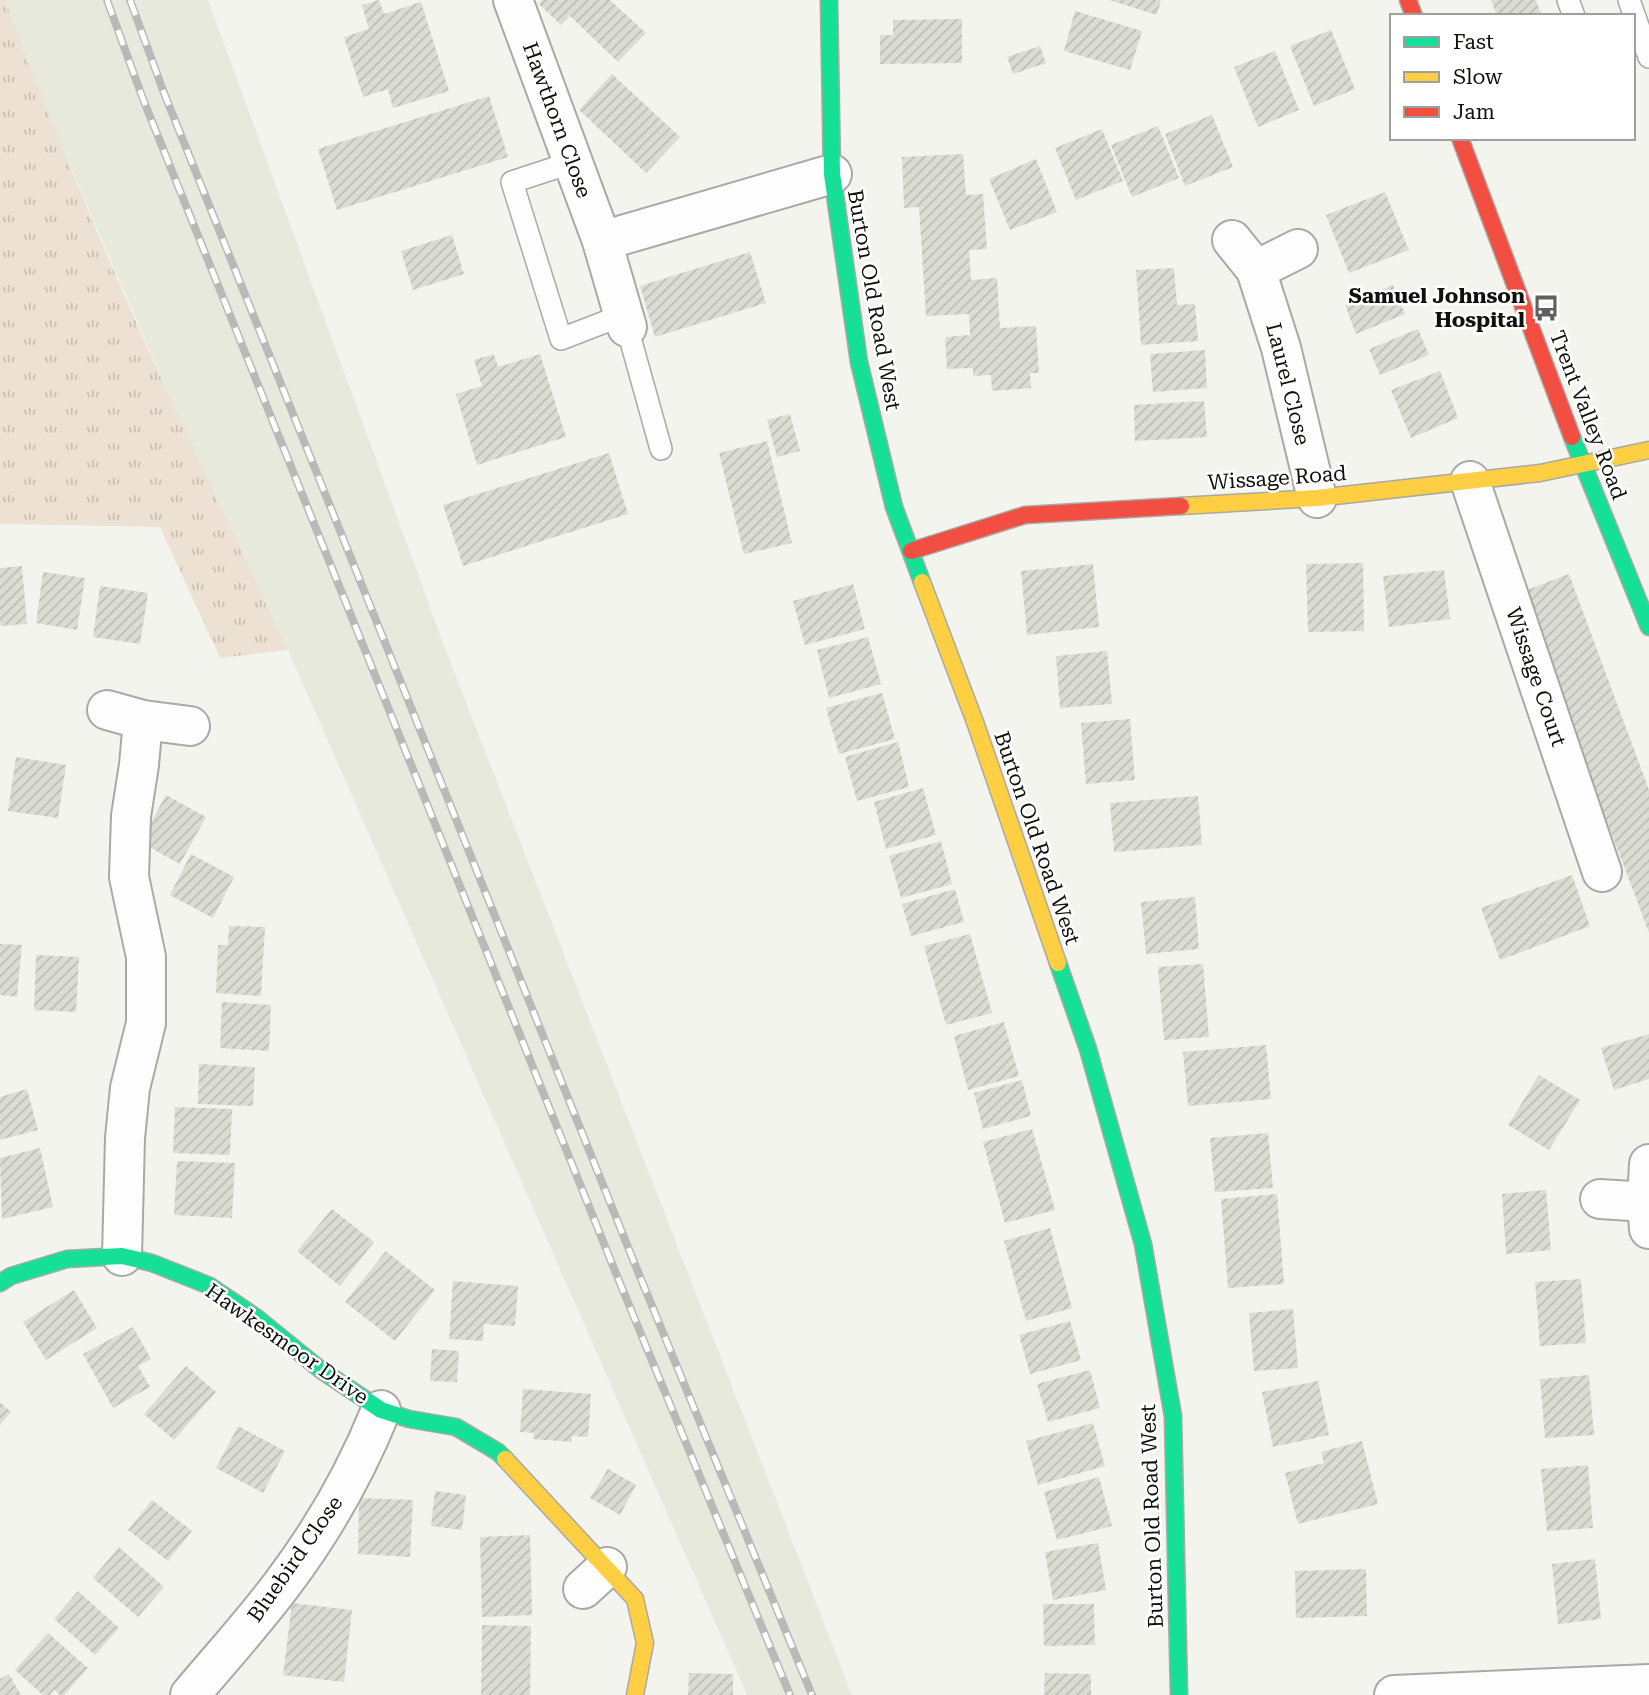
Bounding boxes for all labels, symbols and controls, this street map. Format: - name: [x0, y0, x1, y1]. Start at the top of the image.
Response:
- legend: [1390, 14, 1635, 140]
- text: Fast: [1453, 30, 1494, 54]
- street label: Hawthorn Close: [518, 39, 596, 201]
- text: Slow: [1453, 65, 1503, 89]
- text: Jam: [1453, 100, 1495, 124]
- street label: Burton Old Road West: [843, 188, 905, 412]
- place label: Samuel Johnson Hospital: [1348, 284, 1525, 332]
- bus stop icon: Samuel Johnson Hospital: [1531, 293, 1561, 323]
- street label: Laurel Close: [1261, 320, 1315, 448]
- street label: Trent Valley Road: [1545, 327, 1631, 503]
- street label: Wissage Road: [1207, 461, 1348, 495]
- street label: Wissage Court: [1501, 604, 1571, 750]
- street label: Burton Old Road West: [989, 728, 1085, 948]
- street label: Hawkesmoor Drive: [201, 1279, 373, 1409]
- street label: Burton Old Road West: [1136, 1404, 1168, 1628]
- street label: Bluebird Close: [243, 1491, 347, 1627]

